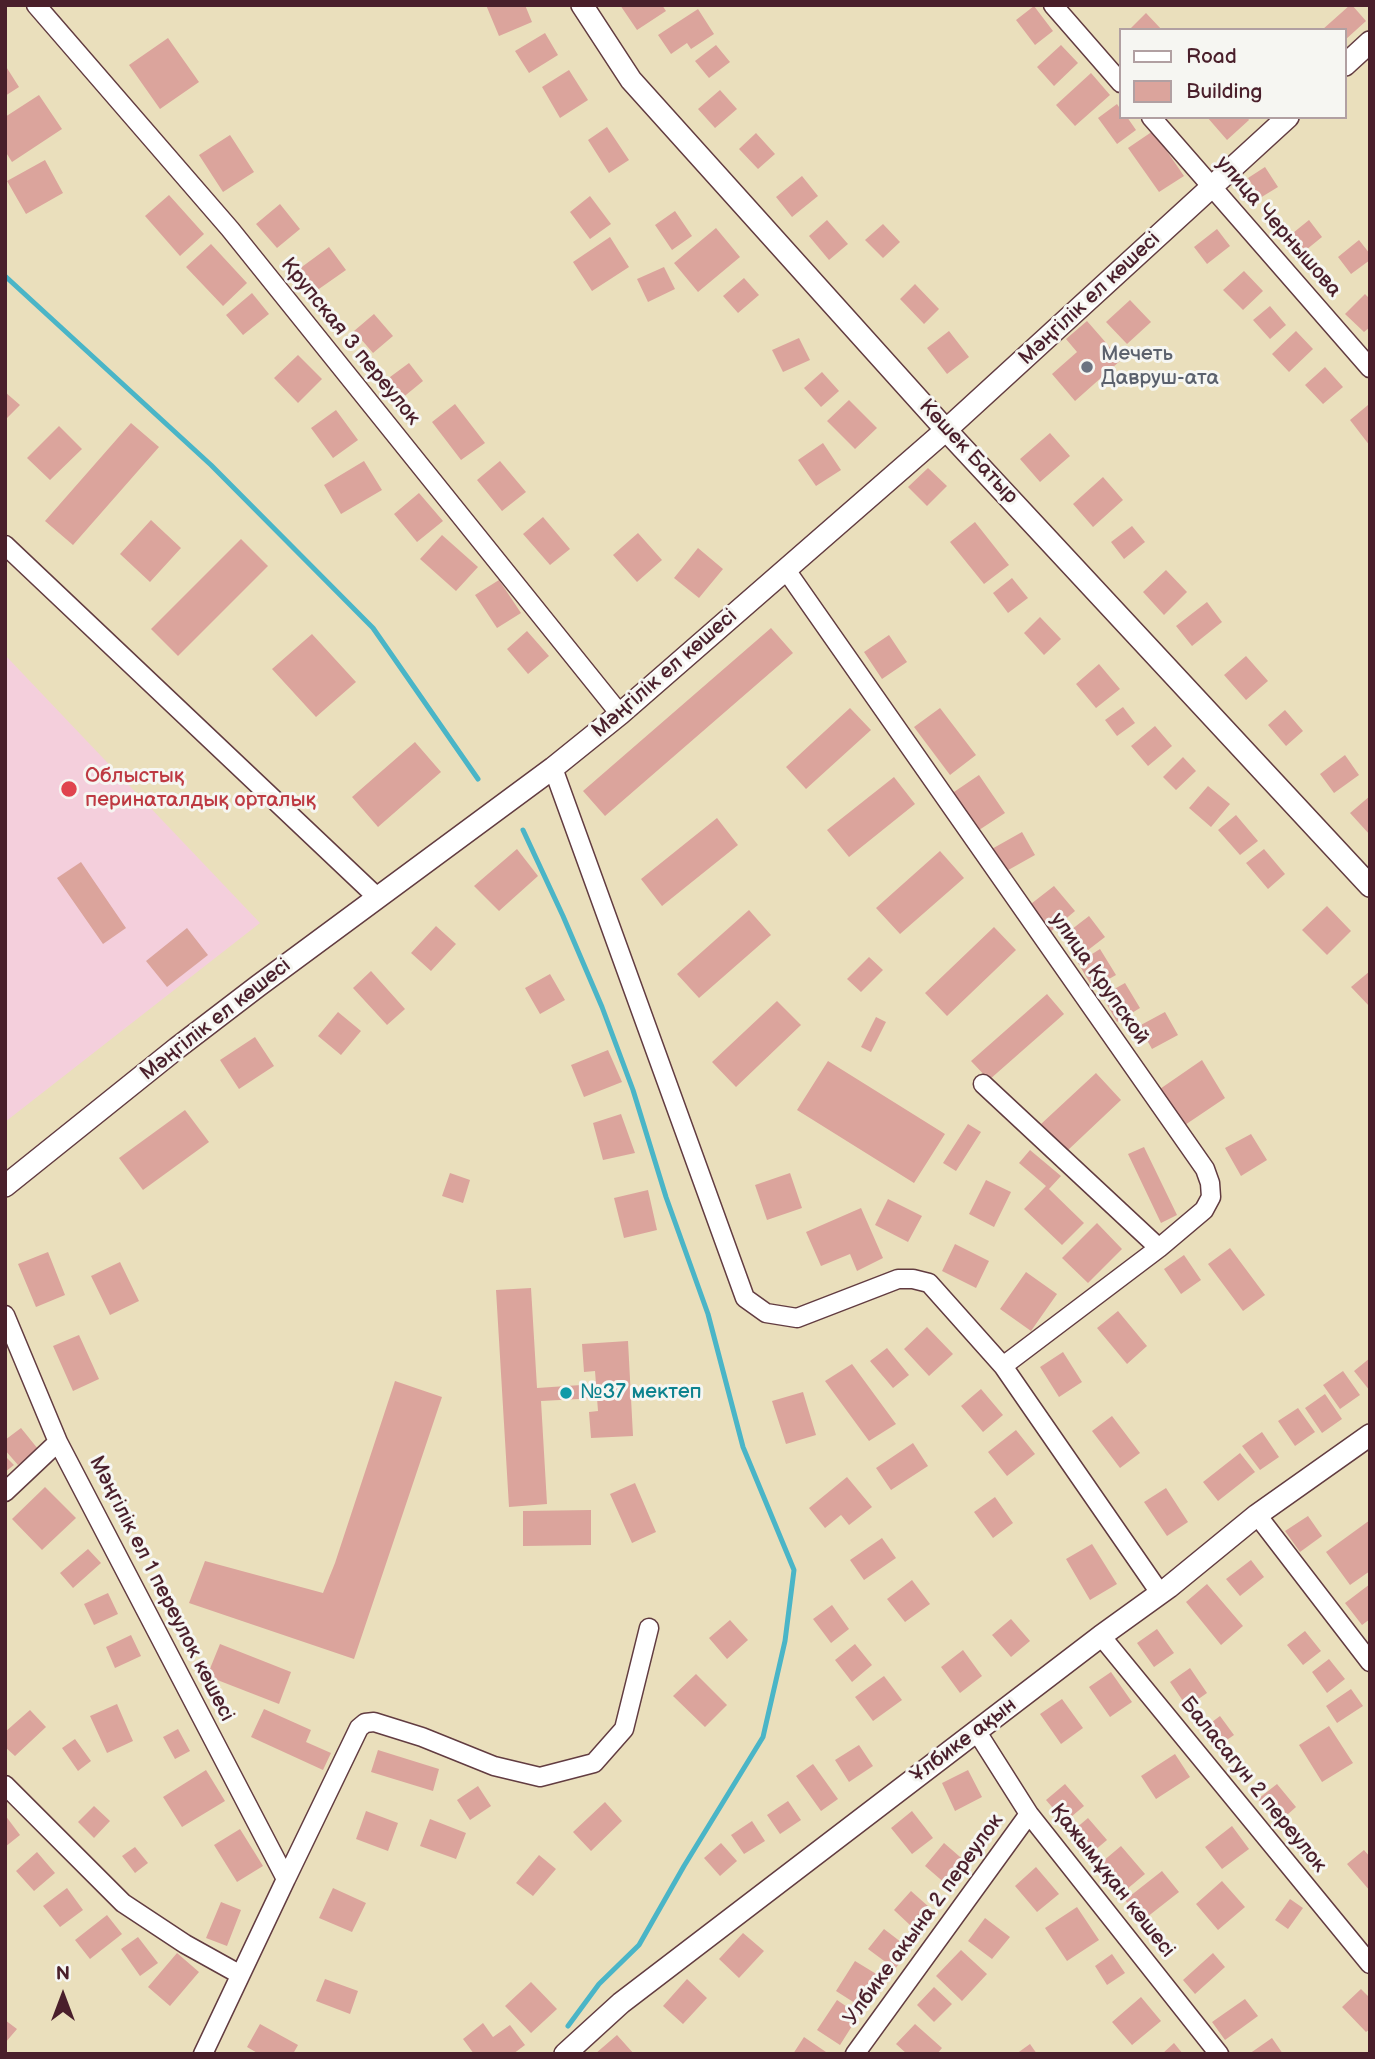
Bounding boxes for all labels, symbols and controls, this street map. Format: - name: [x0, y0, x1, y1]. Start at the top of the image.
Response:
- legend: [1120, 28, 1347, 119]
- text: Road: [1186, 44, 1237, 69]
- text: Building: [1186, 79, 1262, 104]
- street label: улица Чернышова: [1210, 151, 1346, 303]
- street label: Мәңгілік ел көшесі: [1014, 227, 1166, 371]
- street label: Крупская 3 переулок: [275, 253, 425, 431]
- place label: Мечеть Давруш-ата: [1101, 342, 1219, 392]
- marker: Мечеть Давруш-ата: [1079, 359, 1095, 375]
- street label: Көшек Батыр: [913, 395, 1023, 509]
- street label: Мәңгілік ел көшесі: [587, 604, 743, 744]
- place label: Облыстық перинаталдық орталық: [85, 764, 316, 814]
- marker: Облыстық перинаталдық орталық: [59, 779, 79, 799]
- street label: улица Крупской: [1044, 908, 1154, 1050]
- street label: Мәңгілік ел көшесі: [136, 953, 296, 1087]
- place label: №37 мектеп: [580, 1380, 702, 1406]
- marker: №37 мектеп: [558, 1385, 574, 1401]
- street label: Мәңгілік ел 1 переулок көшесі: [83, 1452, 239, 1726]
- street label: Баласагун 2 переулок: [1174, 1692, 1332, 1878]
- street label: Ұлбике ақын: [906, 1693, 1022, 1789]
- street label: Қажымұқан көшесі: [1044, 1799, 1180, 1963]
- street label: Улбике акына 2 переулок: [839, 1809, 1009, 2031]
- north arrow: [28, 1961, 98, 2031]
- text: N: [56, 1963, 70, 1986]

